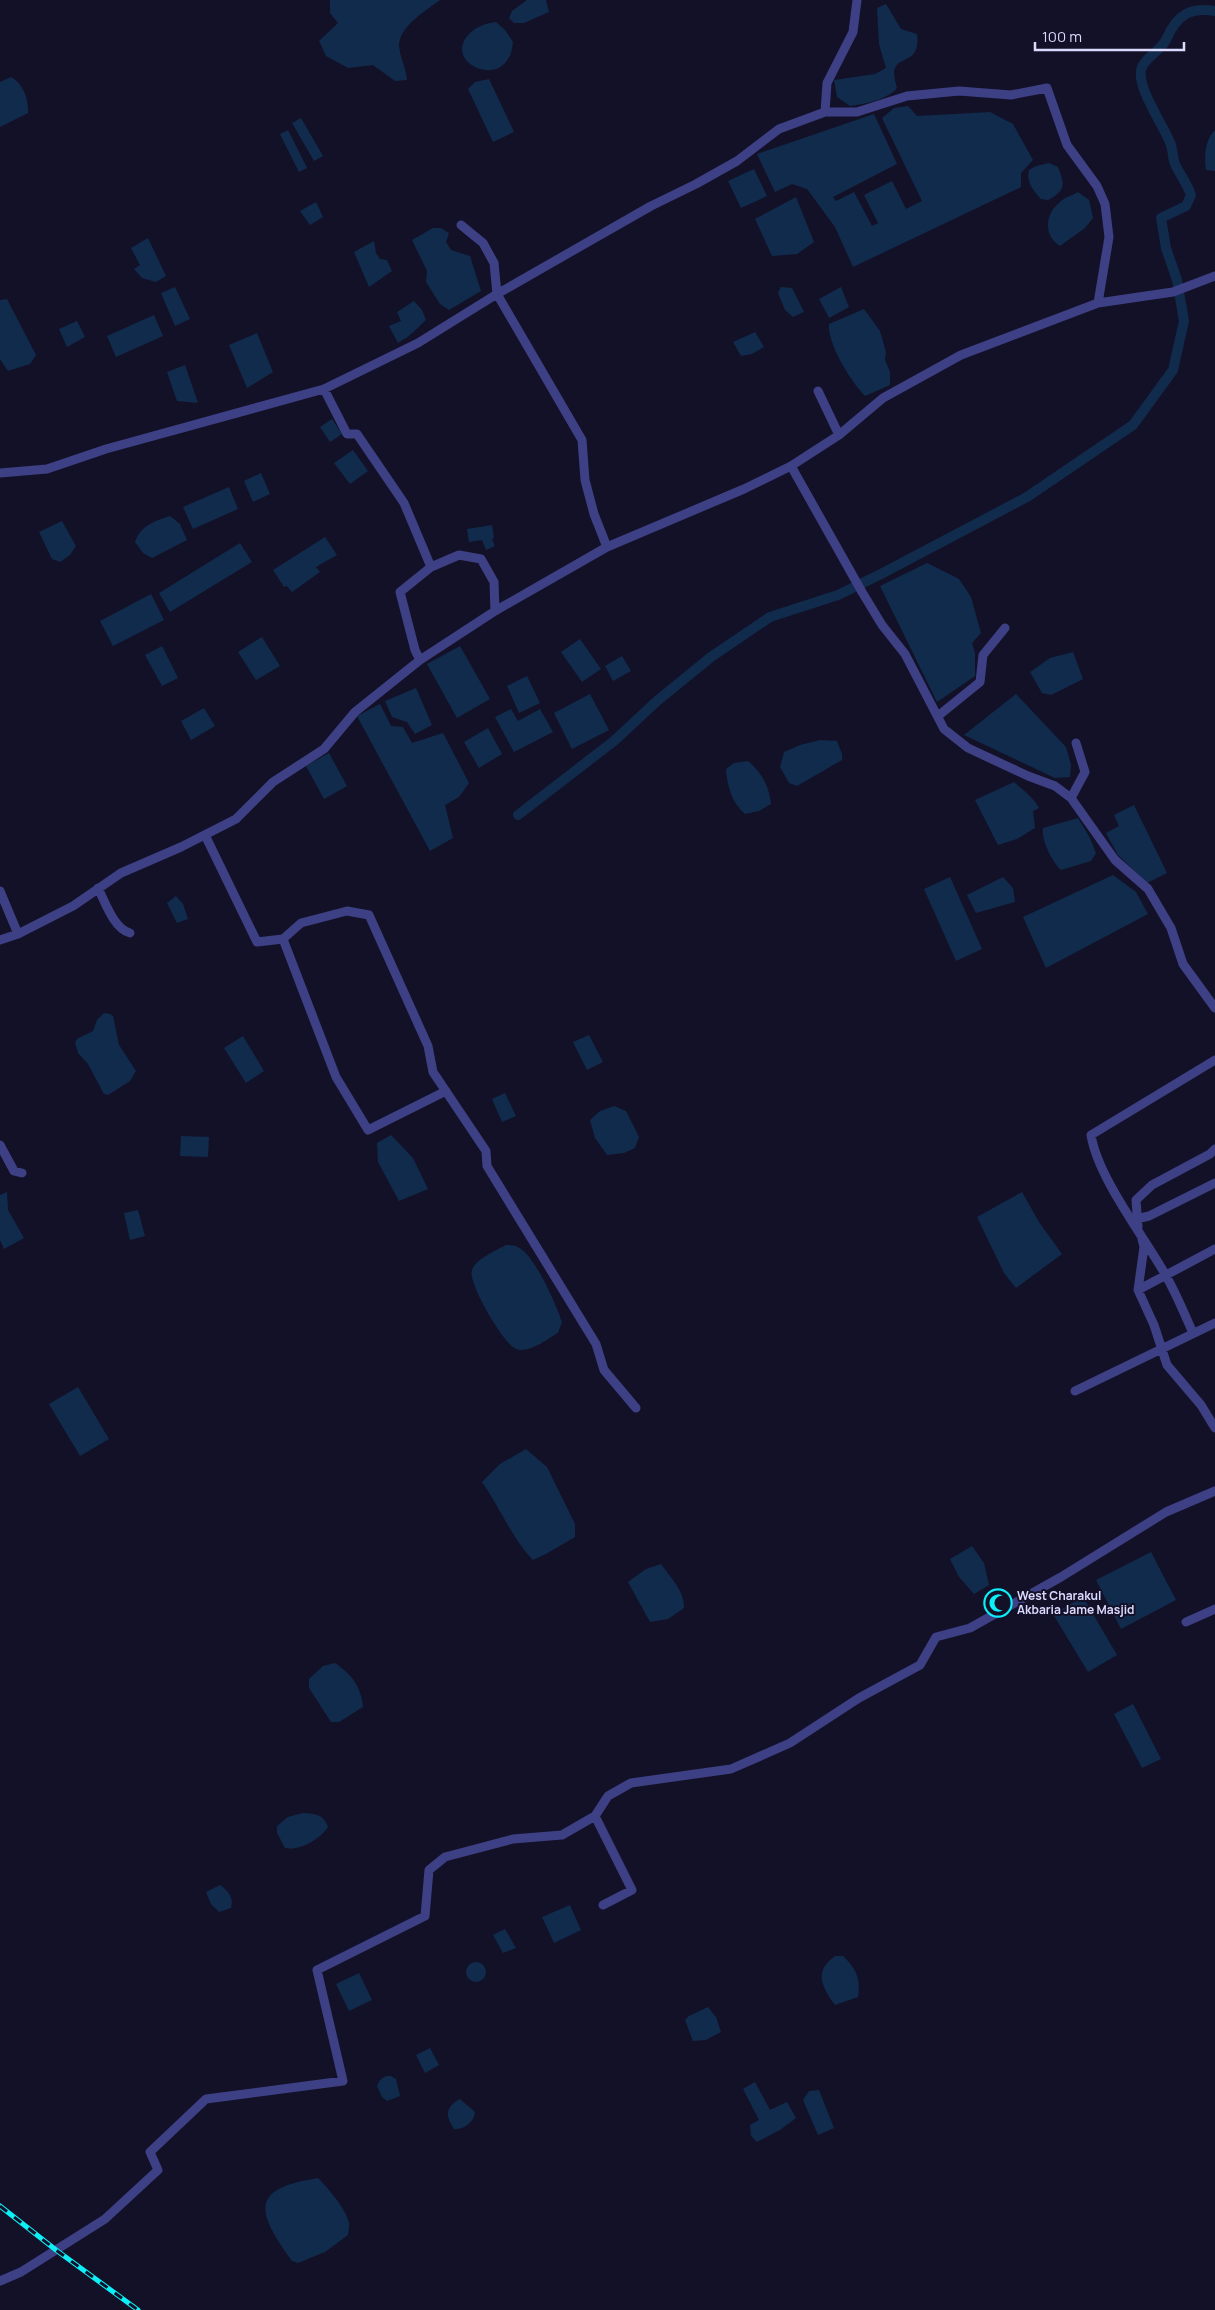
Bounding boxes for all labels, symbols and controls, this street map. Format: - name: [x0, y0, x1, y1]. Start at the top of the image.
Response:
- scale bar: [1035, 20, 1184, 52]
- text: 100 m: [1042, 26, 1082, 47]
- place label: West Charakul Akbaria Jame Masjid: [1017, 1587, 1134, 1618]
- mosque icon: West Charakul Akbaria Jame Masjid: [983, 1588, 1013, 1618]

